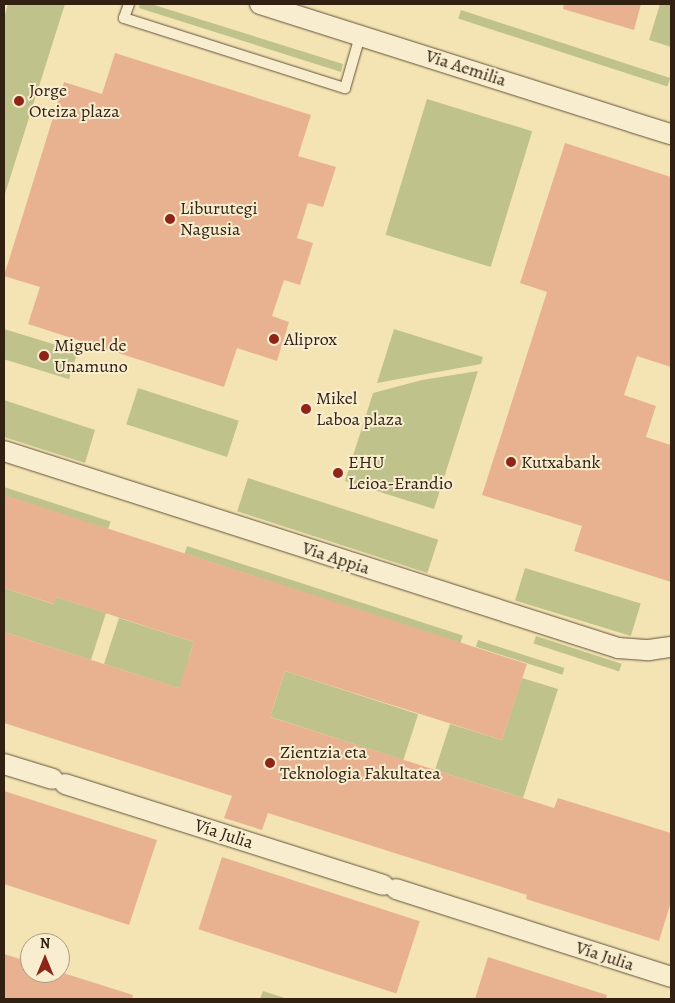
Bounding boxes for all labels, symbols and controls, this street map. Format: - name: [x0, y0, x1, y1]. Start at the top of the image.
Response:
- street label: Via Aemilia: [423, 45, 509, 91]
- place label: Jorge Oteiza plaza: [29, 80, 120, 122]
- marker: Jorge Oteiza plaza: [13, 95, 25, 107]
- place label: Liburutegi Nagusia: [180, 198, 258, 240]
- marker: Liburutegi Nagusia: [164, 213, 176, 225]
- place label: Aliprox: [284, 328, 337, 350]
- marker: Aliprox: [268, 333, 280, 345]
- place label: Miguel de Unamuno: [54, 335, 128, 378]
- marker: Miguel de Unamuno: [38, 350, 50, 362]
- place label: Mikel Laboa plaza: [316, 388, 403, 430]
- marker: Mikel Laboa plaza: [300, 403, 312, 415]
- place label: Kutxabank: [521, 451, 601, 473]
- place label: EHU Leioa-Erandio: [348, 452, 453, 494]
- marker: Kutxabank: [505, 456, 517, 468]
- marker: EHU Leioa-Erandio: [332, 467, 344, 479]
- street label: Via Appia: [299, 537, 373, 579]
- place label: Zientzia eta Teknologia Fakultatea: [280, 742, 441, 784]
- marker: Zientzia eta Teknologia Fakultatea: [264, 757, 276, 769]
- street label: Vía Julia: [192, 814, 256, 854]
- north arrow: [20, 933, 70, 983]
- text: N: [40, 934, 50, 953]
- street label: Vía Julia: [573, 936, 637, 976]

